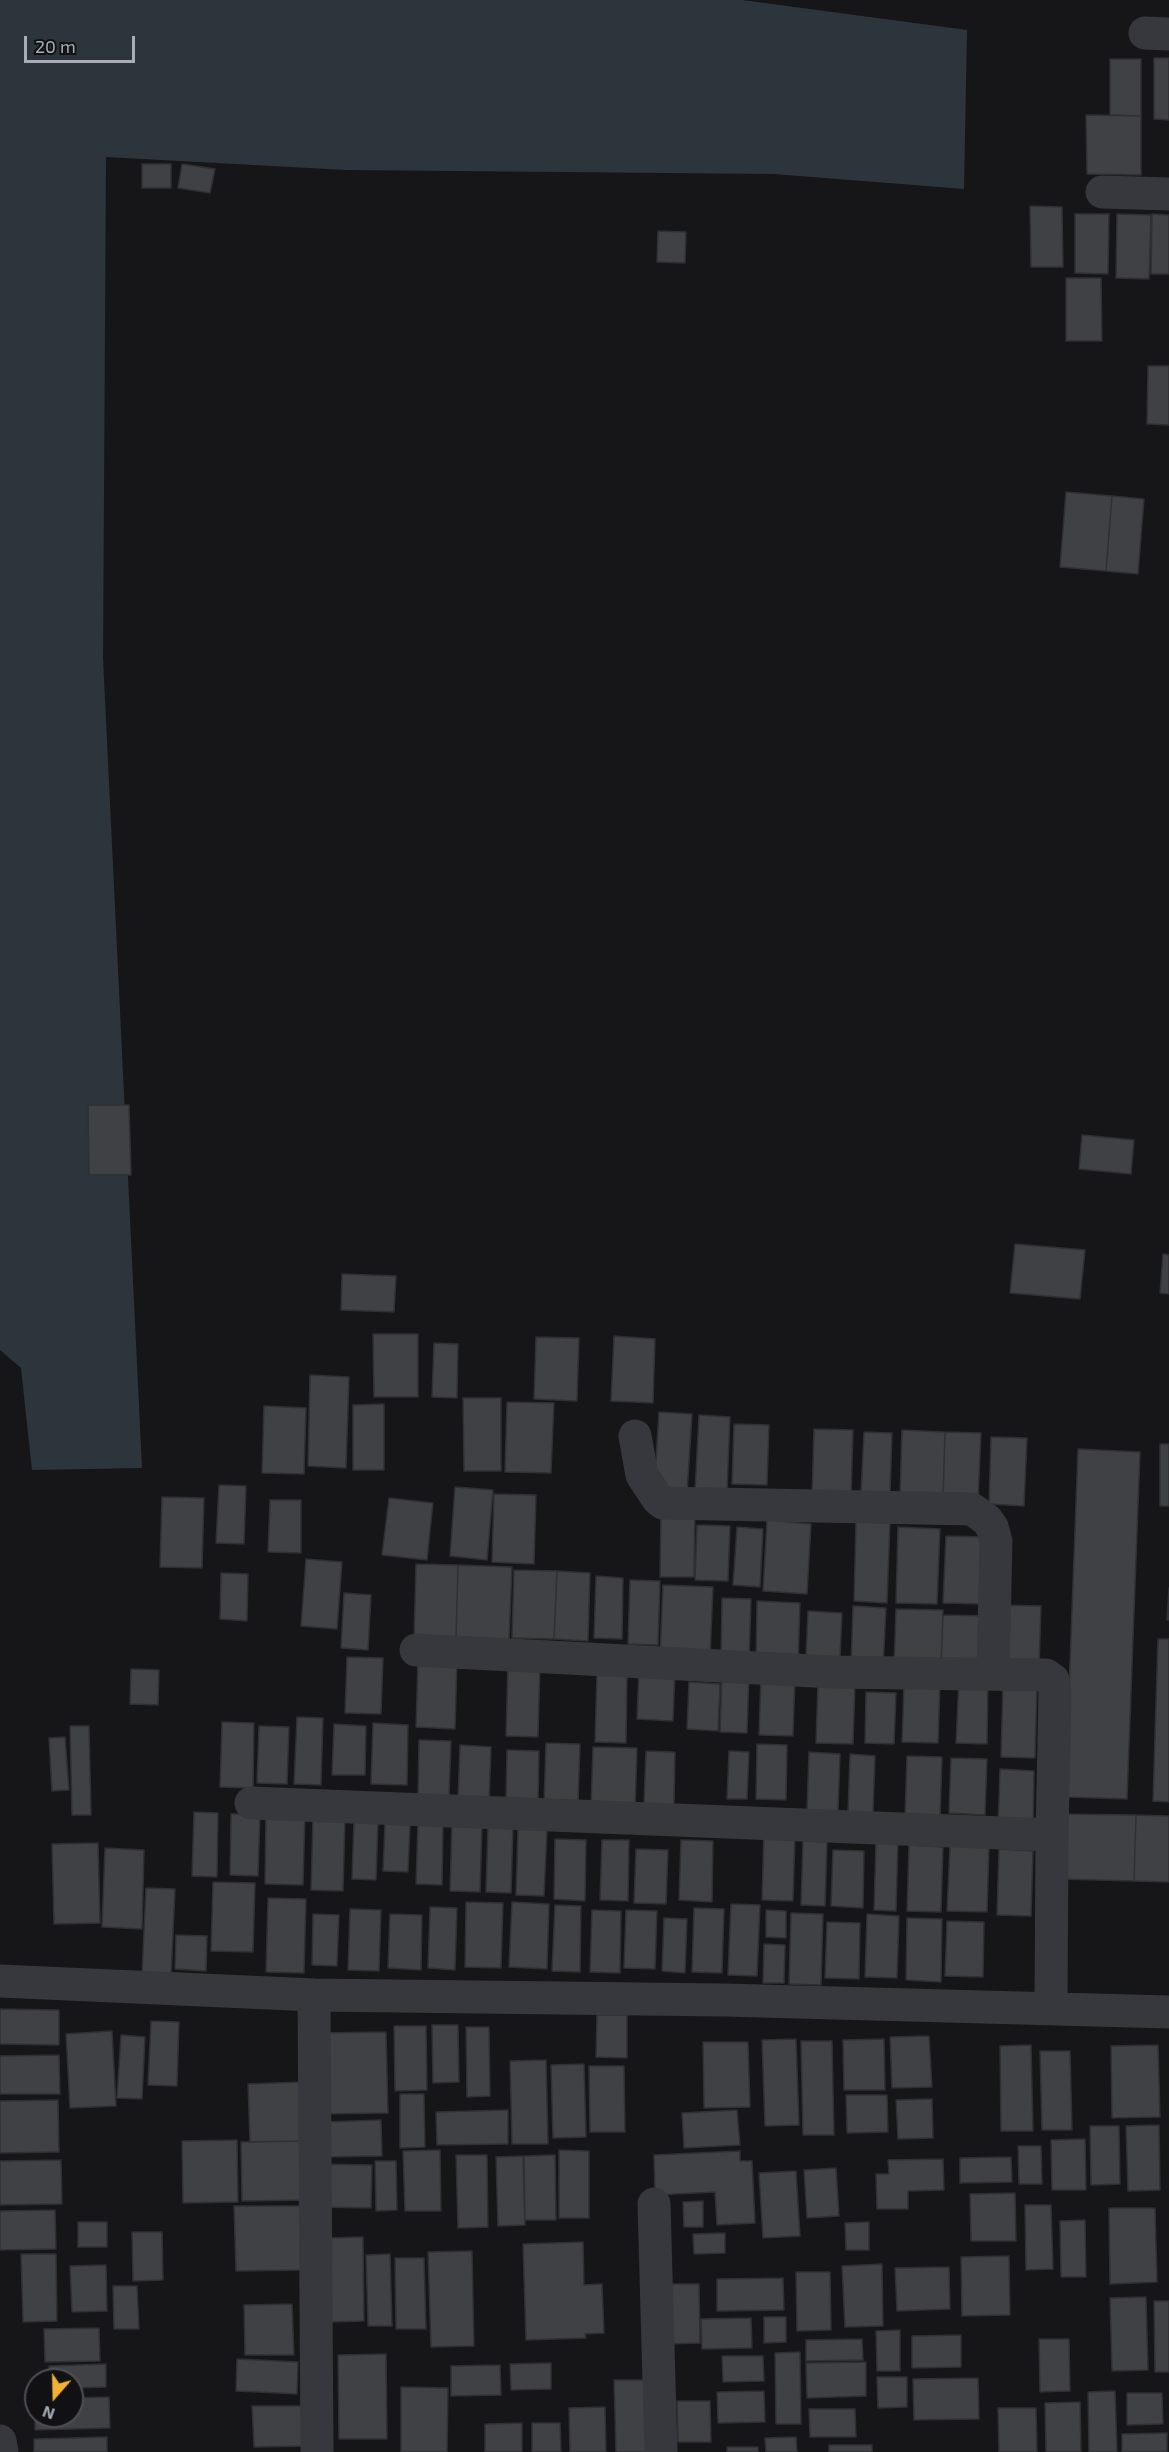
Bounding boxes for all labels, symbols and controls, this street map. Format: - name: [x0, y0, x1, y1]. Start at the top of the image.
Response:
- scale bar: [27, 24, 138, 62]
- text: 20 m: [35, 35, 76, 57]
- north arrow: [24, 2368, 84, 2428]
- text: N: [40, 2403, 57, 2424]

